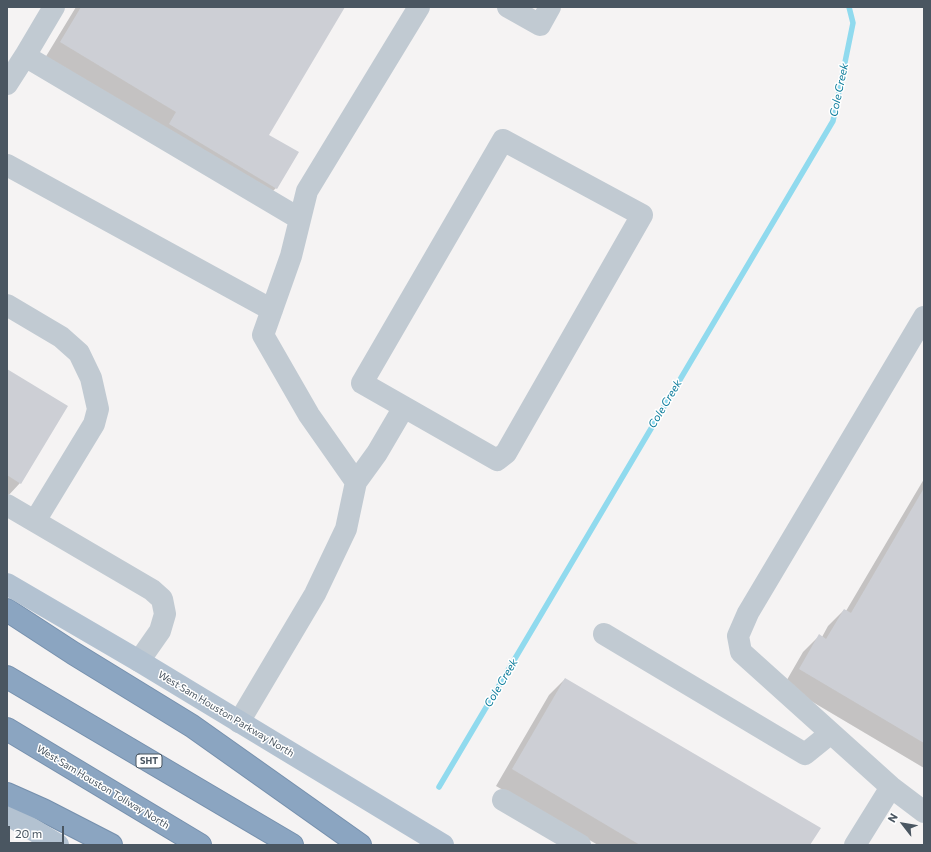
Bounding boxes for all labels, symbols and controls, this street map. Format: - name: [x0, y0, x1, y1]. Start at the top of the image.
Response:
- water label: Cole Creek: [827, 62, 851, 118]
- water label: Cole Creek: [645, 377, 685, 431]
- water label: Cole Creek: [481, 656, 521, 710]
- street label: West Sam Houston Parkway North: [156, 669, 296, 759]
- street label: West Sam Houston Tollway North: [35, 743, 171, 831]
- road number: SHT: [136, 754, 162, 768]
- north arrow: [883, 804, 923, 844]
- text: N: [885, 811, 900, 824]
- scale bar: [10, 818, 66, 844]
- text: 20 m: [15, 826, 42, 840]

